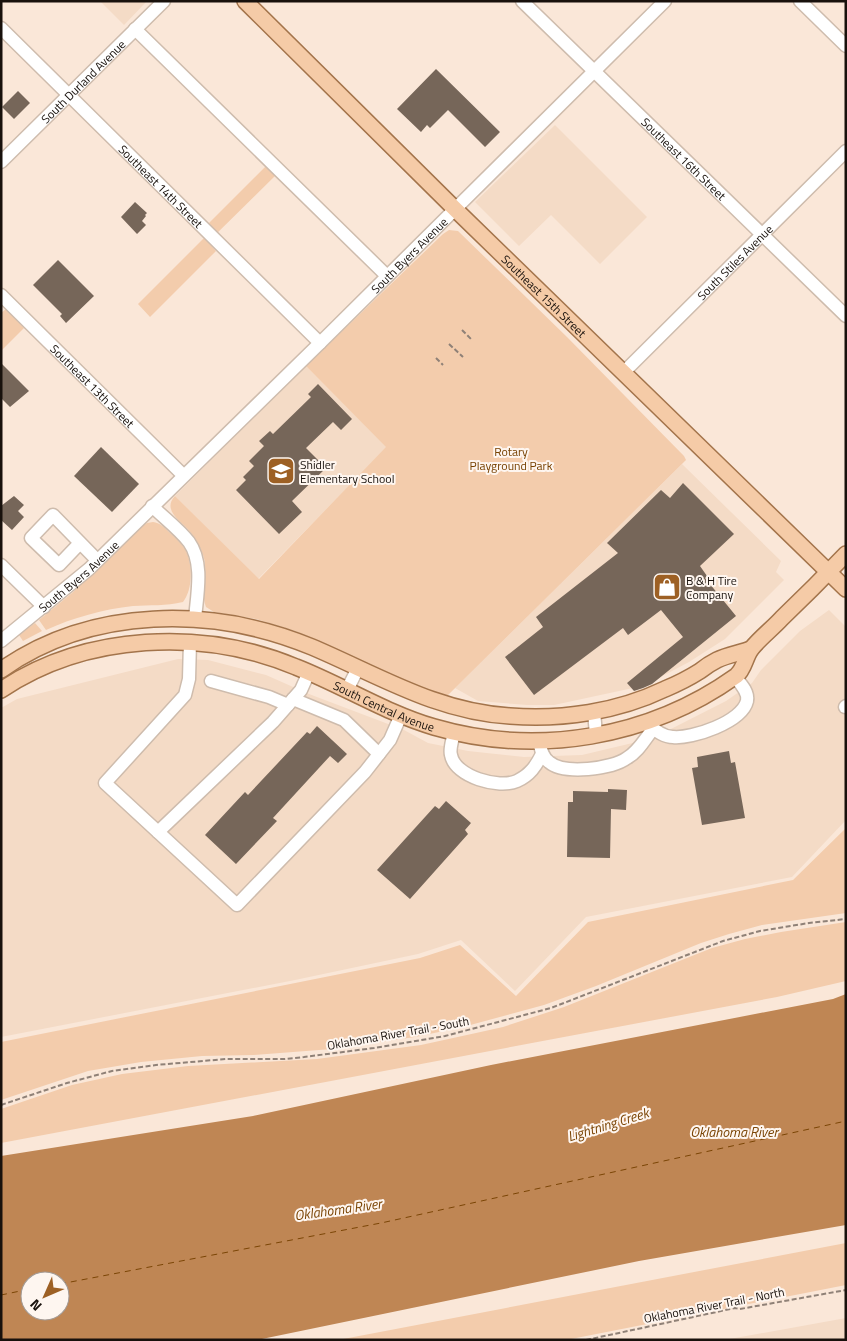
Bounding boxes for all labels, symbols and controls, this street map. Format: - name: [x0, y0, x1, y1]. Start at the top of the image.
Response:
- street label: South Durland Avenue: [36, 35, 130, 128]
- street label: Southeast 16th Street: [637, 113, 731, 205]
- street label: Southeast 14th Street: [115, 140, 208, 233]
- street label: South Byers Avenue: [366, 212, 452, 297]
- street label: South Stiles Avenue: [692, 220, 777, 304]
- street label: Southeast 15th Street: [497, 250, 592, 342]
- street label: Southeast 13th Street: [46, 340, 140, 432]
- park label: Rotary Playground Park: [470, 442, 553, 475]
- place label: Shidler Elementary School: [300, 455, 394, 488]
- school or university icon: Shidler Elementary School: [266, 456, 296, 486]
- street label: South Byers Avenue: [34, 536, 123, 617]
- place label: B & H Tire Company: [686, 571, 737, 604]
- shop icon: B & H Tire Company: [652, 572, 682, 602]
- street label: South Central Avenue: [330, 675, 437, 736]
- street label: Oklahoma River Trail - South: [326, 1011, 470, 1055]
- water label: Lightning Creek: [565, 1101, 653, 1146]
- water label: Oklahoma River: [690, 1121, 779, 1142]
- water label: Oklahoma River: [293, 1192, 384, 1226]
- north arrow: [20, 1271, 70, 1321]
- street label: Oklahoma River Trail - North: [642, 1282, 786, 1328]
- text: N: [25, 1295, 46, 1316]

